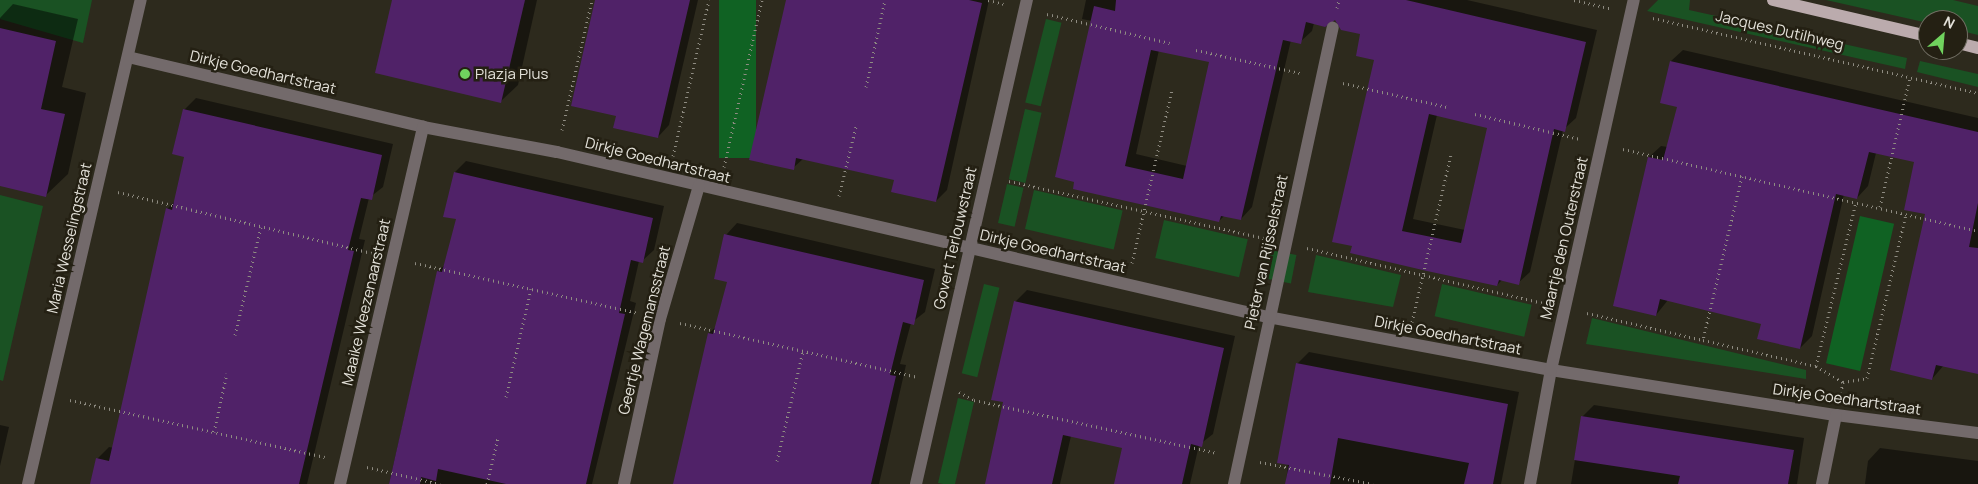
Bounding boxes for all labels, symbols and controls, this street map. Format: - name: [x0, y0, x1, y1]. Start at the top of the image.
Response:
- street label: Jacques Dutilhweg: [1714, 7, 1846, 53]
- north arrow: [1918, 10, 1968, 60]
- text: N: [1941, 11, 1958, 33]
- street label: Dirkje Goedhartstraat: [188, 46, 338, 98]
- place label: Plazja Plus: [475, 65, 548, 83]
- marker: Plazja Plus: [459, 68, 471, 80]
- street label: Dirkje Goedhartstraat: [583, 133, 733, 187]
- street label: Maartje den Outerstraat: [1536, 155, 1592, 321]
- street label: Maria Wesselingstraat: [43, 161, 95, 315]
- street label: Govert Terlouwstraat: [930, 165, 980, 311]
- street label: Pieter van Rijsselstraat: [1241, 173, 1291, 331]
- street label: Maaike Weezenaarstraat: [338, 217, 394, 387]
- street label: Dirkje Goedhartstraat: [978, 225, 1128, 277]
- street label: Geertje Wagemansstraat: [614, 244, 674, 416]
- street label: Dirkje Goedhartstraat: [1373, 312, 1523, 358]
- street label: Dirkje Goedhartstraat: [1772, 380, 1922, 418]

